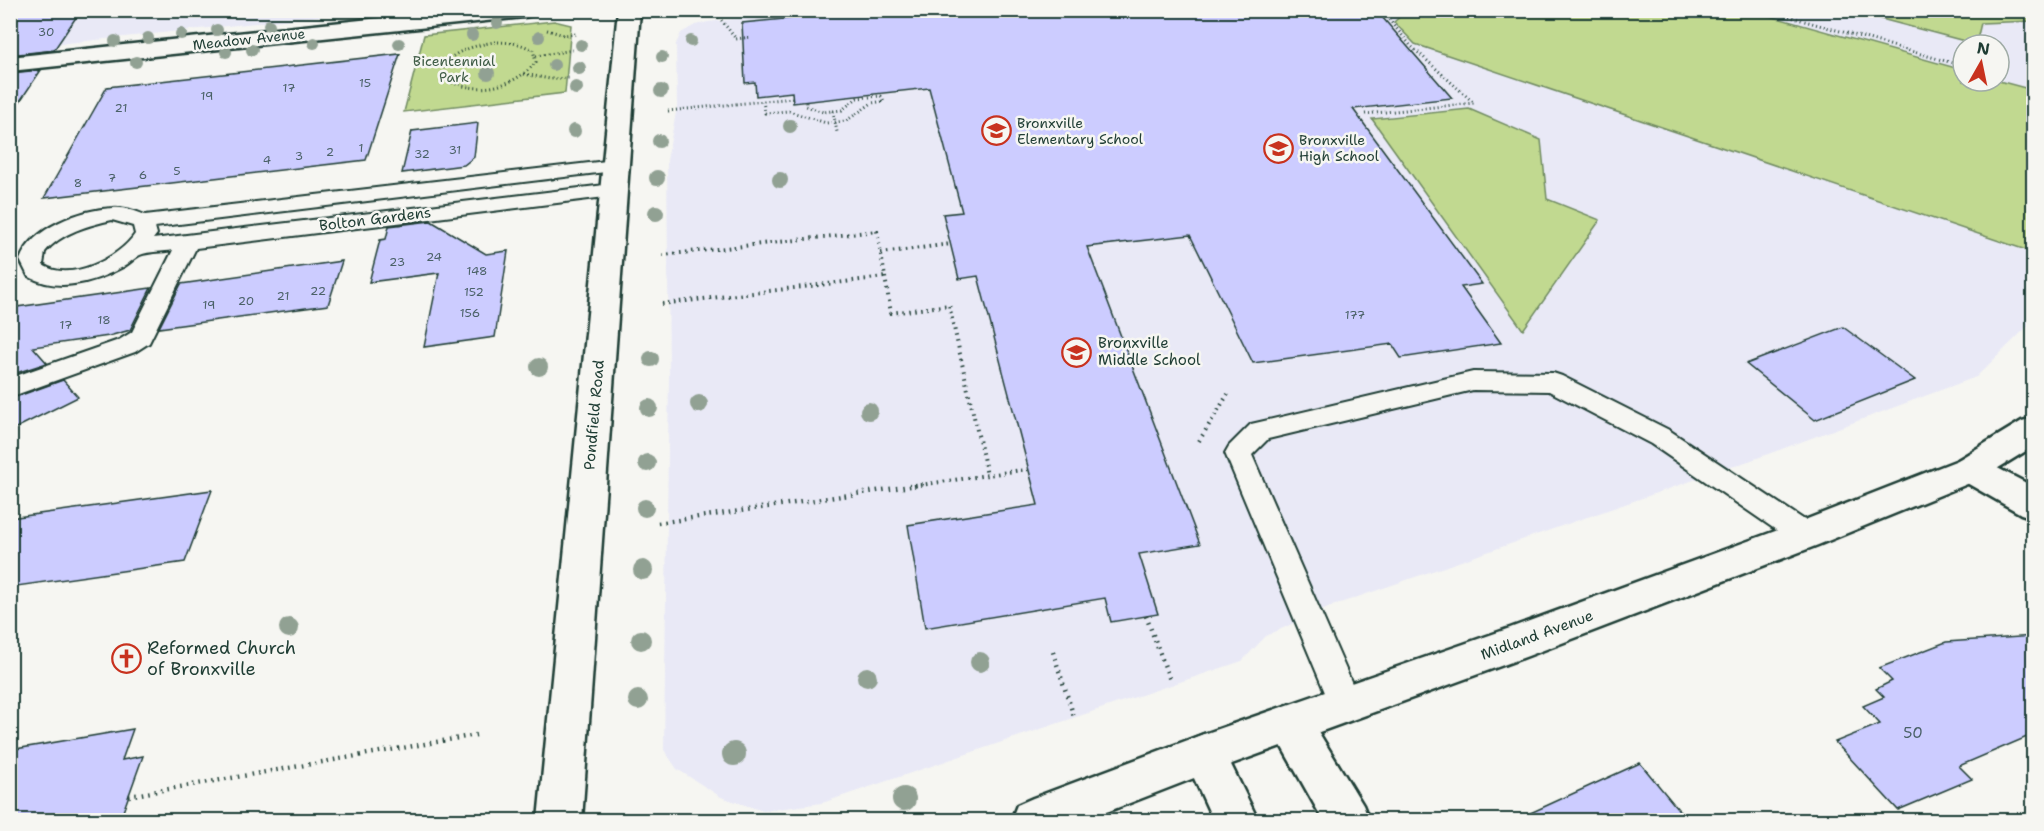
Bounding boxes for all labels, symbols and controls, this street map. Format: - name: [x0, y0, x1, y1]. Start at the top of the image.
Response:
- house number: 30: [38, 24, 54, 40]
- street label: Meadow Avenue: [192, 24, 306, 54]
- north arrow: [1951, 33, 2011, 93]
- text: N: [1975, 37, 1991, 60]
- park label: Bicentennial Park: [413, 52, 496, 86]
- house number: 15: [359, 75, 371, 91]
- house number: 17: [283, 80, 295, 96]
- house number: 19: [201, 88, 213, 104]
- house number: 21: [115, 100, 127, 116]
- place label: Bronxville Elementary School: [1017, 114, 1144, 148]
- school or university icon: Bronxville Elementary School: [980, 115, 1012, 147]
- place label: Bronxville High School: [1299, 131, 1380, 165]
- school or university icon: Bronxville High School: [1262, 132, 1294, 164]
- house number: 1: [358, 140, 364, 156]
- house number: 31: [449, 142, 461, 158]
- house number: 2: [326, 144, 334, 160]
- house number: 32: [414, 146, 430, 162]
- house number: 3: [295, 148, 303, 164]
- house number: 4: [263, 152, 271, 168]
- house number: 5: [173, 163, 181, 179]
- house number: 6: [139, 167, 147, 183]
- house number: 7: [108, 170, 116, 186]
- house number: 8: [74, 175, 82, 191]
- street label: Bolton Gardens: [318, 202, 432, 236]
- house number: 24: [426, 249, 442, 265]
- house number: 23: [389, 254, 405, 270]
- house number: 148: [467, 263, 487, 279]
- house number: 22: [310, 283, 326, 299]
- house number: 152: [464, 284, 484, 300]
- house number: 21: [277, 288, 289, 304]
- house number: 20: [238, 293, 254, 309]
- house number: 19: [203, 297, 215, 313]
- house number: 156: [460, 305, 480, 321]
- house number: 177: [1345, 307, 1365, 323]
- house number: 18: [97, 312, 111, 328]
- house number: 17: [60, 317, 72, 333]
- place label: Bronxville Middle School: [1098, 333, 1201, 370]
- school or university icon: Bronxville Middle School: [1061, 336, 1093, 368]
- street label: Pondfield Road: [579, 359, 609, 471]
- street label: Midland Avenue: [1478, 605, 1596, 665]
- place label: Reformed Church of Bronxville: [147, 636, 296, 681]
- church icon: Reformed Church of Bronxville: [110, 642, 142, 674]
- house number: 50: [1903, 723, 1923, 743]

